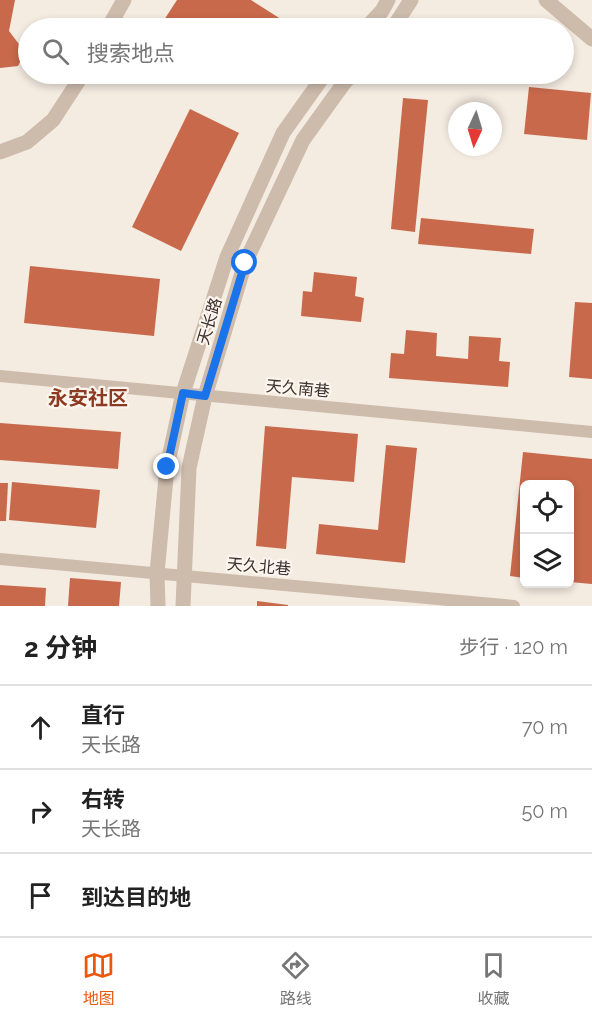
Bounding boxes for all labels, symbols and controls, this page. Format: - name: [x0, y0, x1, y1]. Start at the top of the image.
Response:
- search box: [18, 18, 574, 84]
- icon: search: [39, 35, 72, 68]
- text: 搜索地点: [87, 40, 175, 66]
- north arrow: [448, 102, 502, 156]
- route start: [231, 249, 257, 275]
- street label: 天长路: [193, 295, 226, 347]
- street label: 天久南巷: [265, 376, 331, 401]
- district label: 永安社区: [48, 386, 128, 410]
- route end: [153, 453, 179, 479]
- map controls: [520, 480, 574, 588]
- button: locate: [520, 480, 574, 534]
- button: layers: [520, 534, 574, 588]
- street label: 天久北巷: [226, 554, 292, 579]
- text: 2 分钟: [24, 633, 97, 663]
- text: 步行 · 120 m: [459, 635, 568, 659]
- text: 直行: [81, 702, 125, 728]
- icon: ahead: [24, 711, 57, 744]
- text: 70 m: [522, 715, 568, 739]
- text: 天长路: [81, 733, 141, 757]
- text: 右转: [81, 786, 125, 812]
- icon: right: [24, 795, 57, 828]
- text: 50 m: [521, 799, 568, 823]
- text: 天长路: [81, 817, 141, 841]
- icon: arrive: [24, 879, 57, 912]
- text: 到达目的地: [81, 884, 191, 910]
- tab: 地图: [82, 949, 115, 1009]
- tab: 路线: [279, 949, 312, 1009]
- tab: 收藏: [477, 949, 510, 1009]

